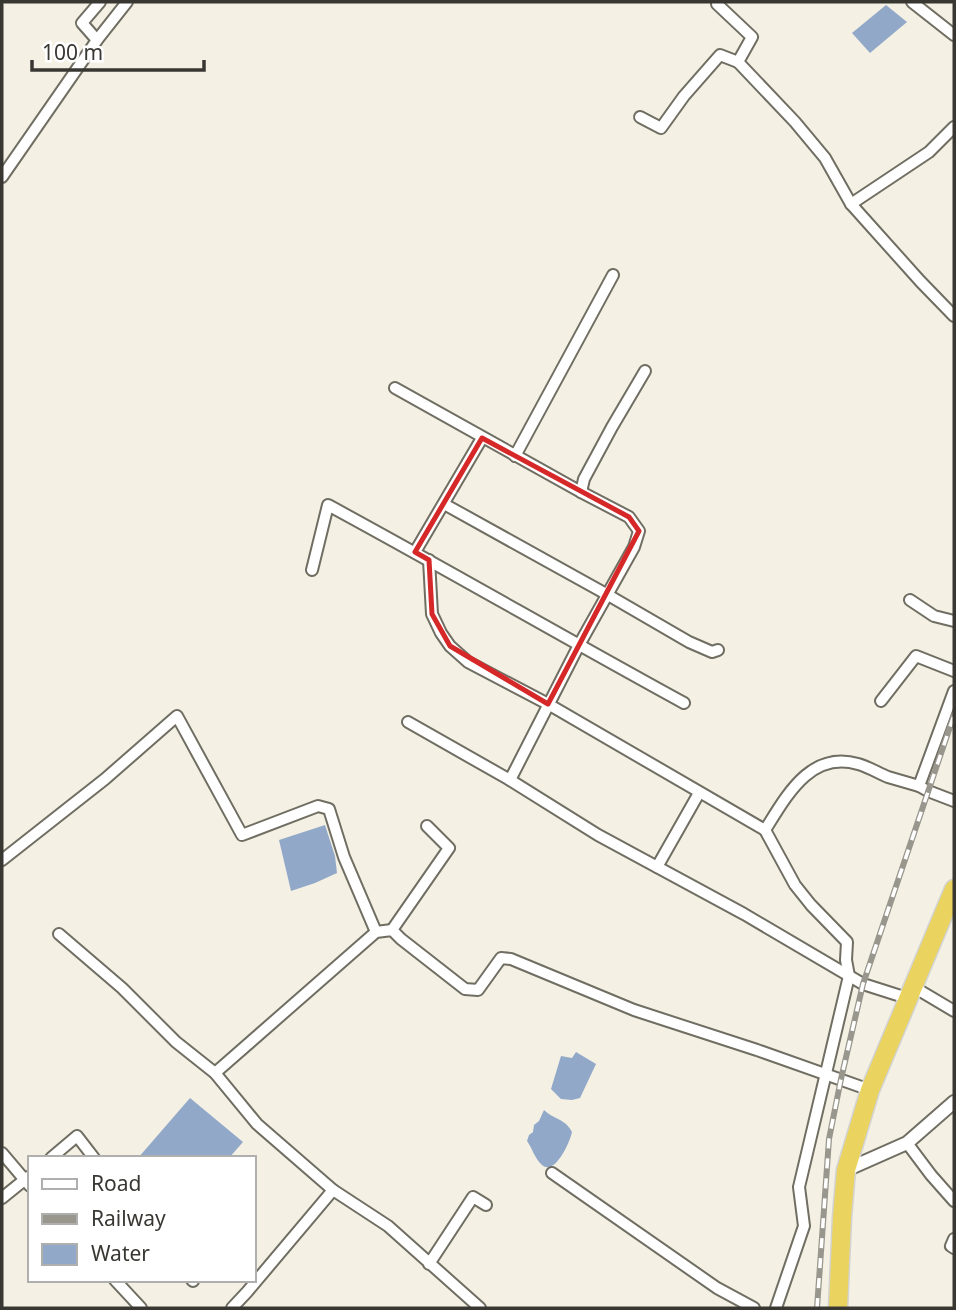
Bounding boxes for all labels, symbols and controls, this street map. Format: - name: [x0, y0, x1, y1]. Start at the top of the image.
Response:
- scale bar: [32, 28, 203, 72]
- text: 100 m: [42, 38, 103, 66]
- legend: [28, 1156, 256, 1282]
- text: Road: [91, 1169, 141, 1197]
- text: Railway: [91, 1204, 166, 1232]
- text: Water: [91, 1239, 150, 1267]

